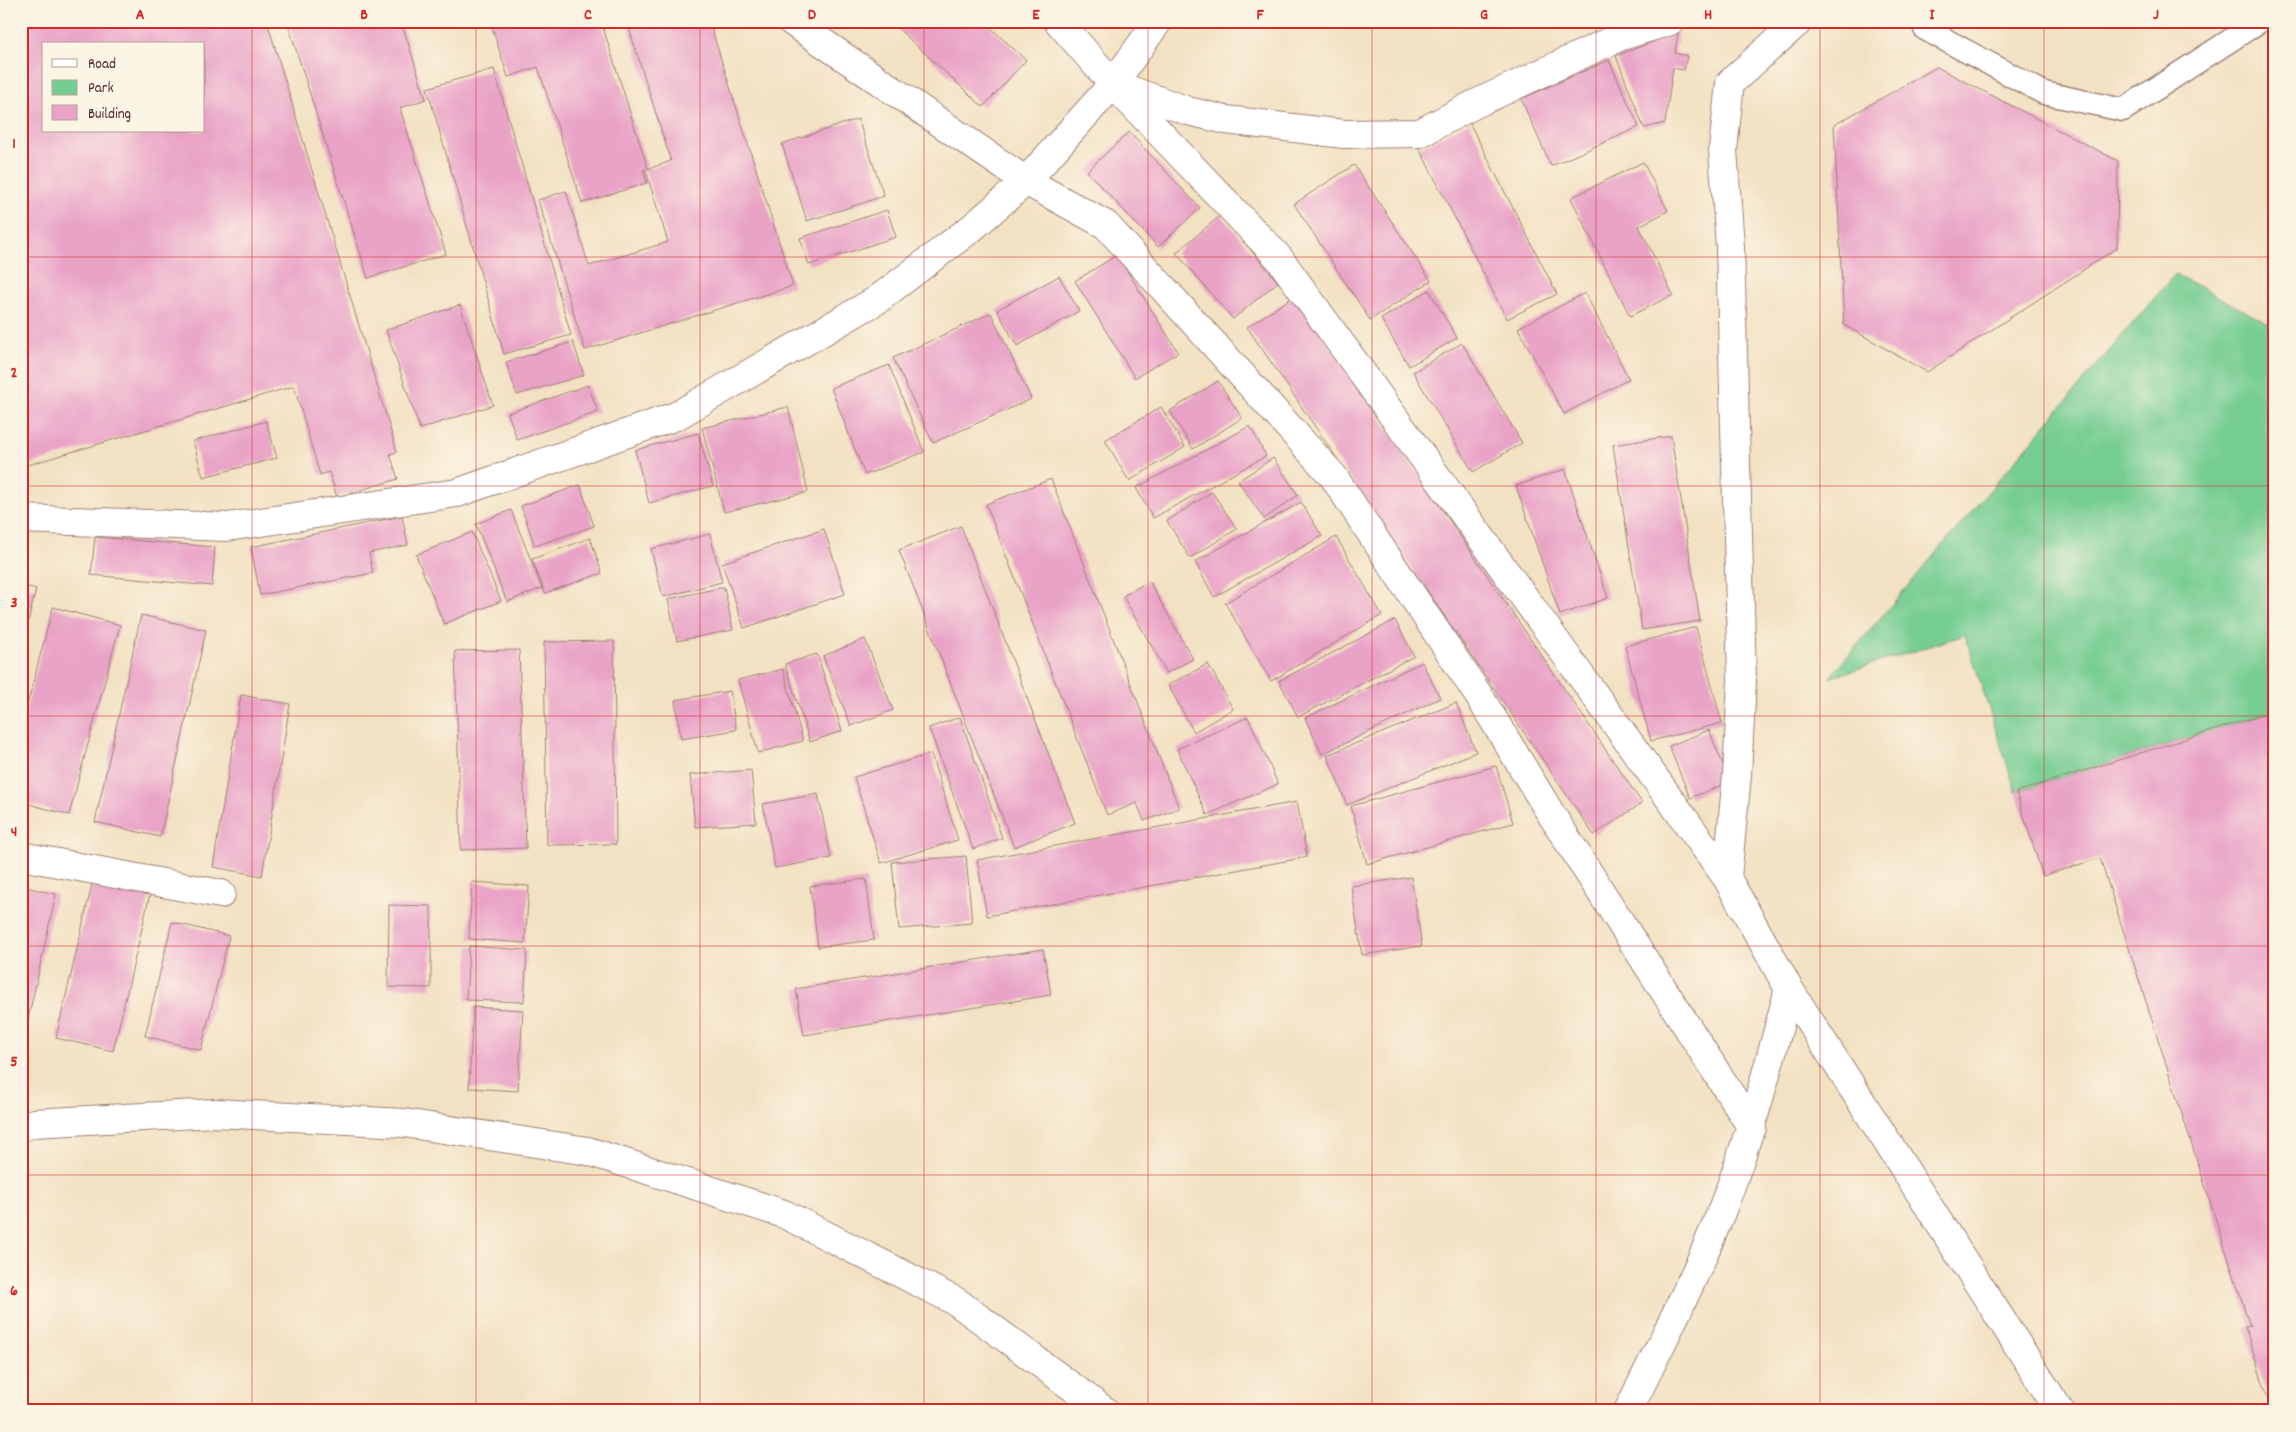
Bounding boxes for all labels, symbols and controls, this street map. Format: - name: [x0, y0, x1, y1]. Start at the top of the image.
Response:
- text: A: [136, 4, 145, 27]
- text: B: [360, 4, 368, 27]
- text: C: [584, 4, 592, 27]
- text: D: [808, 4, 817, 27]
- text: E: [1032, 4, 1040, 27]
- text: F: [1256, 4, 1264, 27]
- text: G: [1480, 4, 1488, 27]
- text: H: [1704, 4, 1712, 27]
- text: I: [1930, 4, 1936, 27]
- text: J: [2153, 4, 2159, 27]
- legend: [42, 42, 205, 132]
- text: Road: [88, 54, 116, 76]
- text: Park: [88, 78, 114, 100]
- text: Building: [88, 104, 131, 126]
- text: 1: [12, 133, 16, 156]
- text: 2: [11, 362, 18, 385]
- text: 3: [10, 592, 18, 615]
- text: 4: [11, 821, 17, 844]
- text: 5: [10, 1051, 18, 1074]
- text: 6: [10, 1280, 18, 1303]

